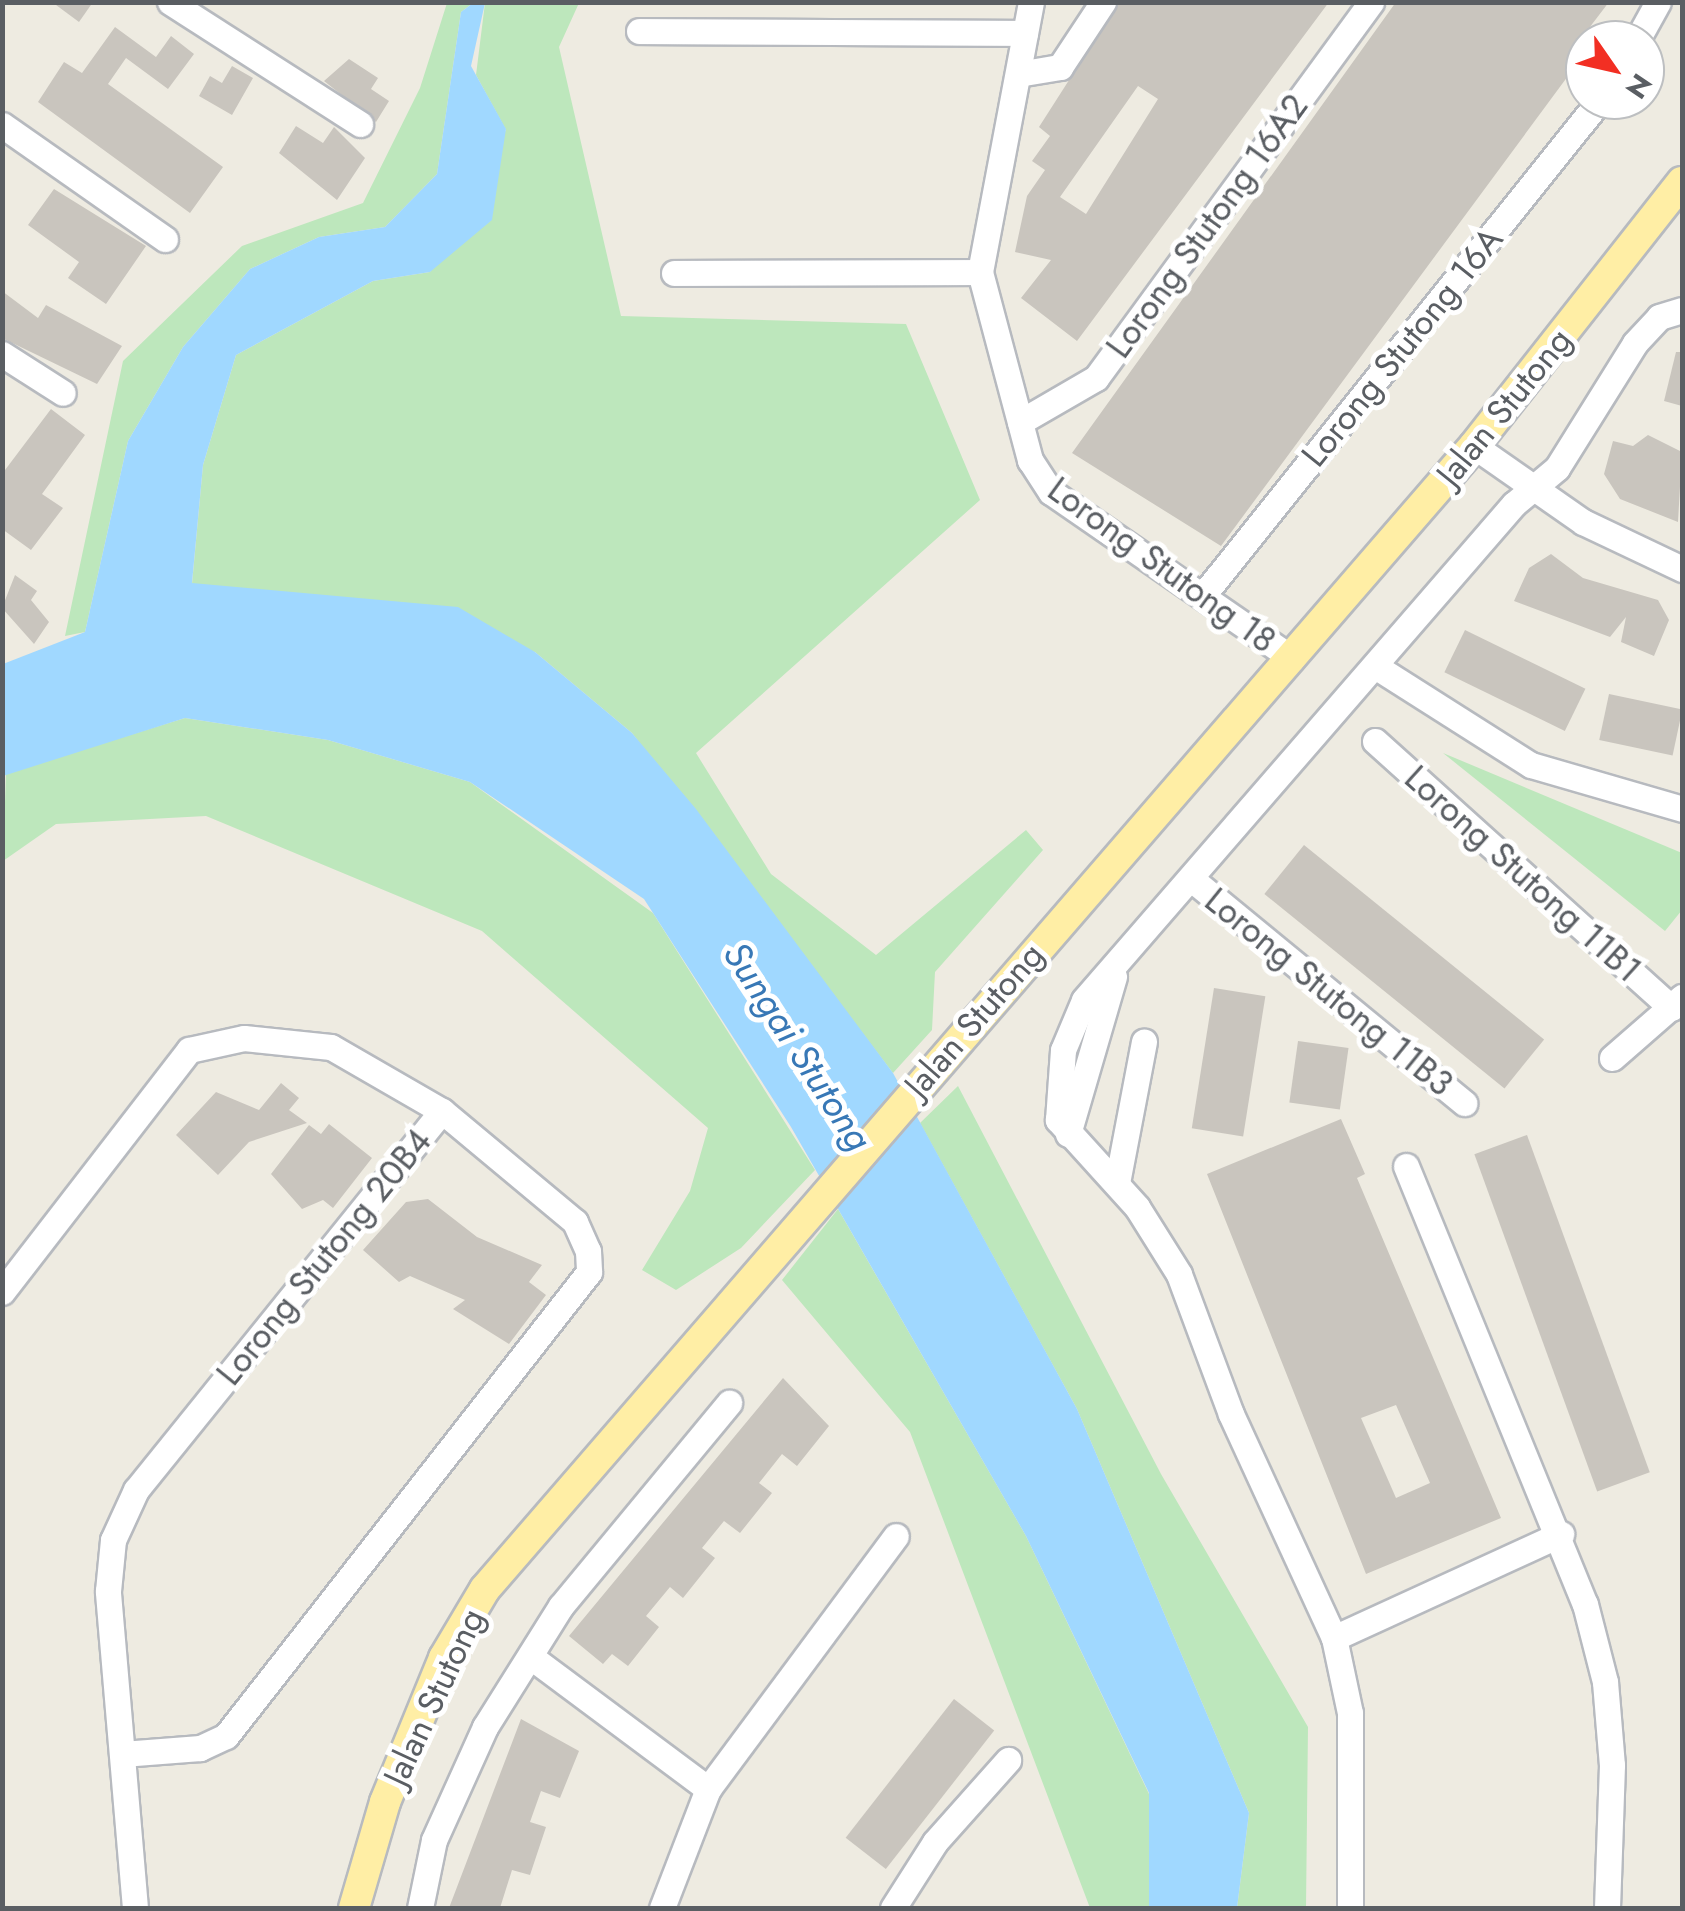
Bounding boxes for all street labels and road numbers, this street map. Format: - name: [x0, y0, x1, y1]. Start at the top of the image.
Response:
- street label: Lorong Stutong 16A2: [1097, 86, 1317, 366]
- street label: Lorong Stutong 16A: [1293, 219, 1511, 475]
- street label: Jalan Stutong: [1428, 320, 1580, 494]
- street label: Lorong Stutong 18: [1040, 468, 1284, 662]
- street label: Lorong Stutong 11B1: [1396, 757, 1650, 991]
- street label: Lorong Stutong 11B3: [1197, 879, 1461, 1105]
- street label: Jalan Stutong: [896, 934, 1052, 1106]
- street label: Lorong Stutong 20B4: [208, 1120, 440, 1394]
- street label: Jalan Stutong: [375, 1602, 493, 1792]

